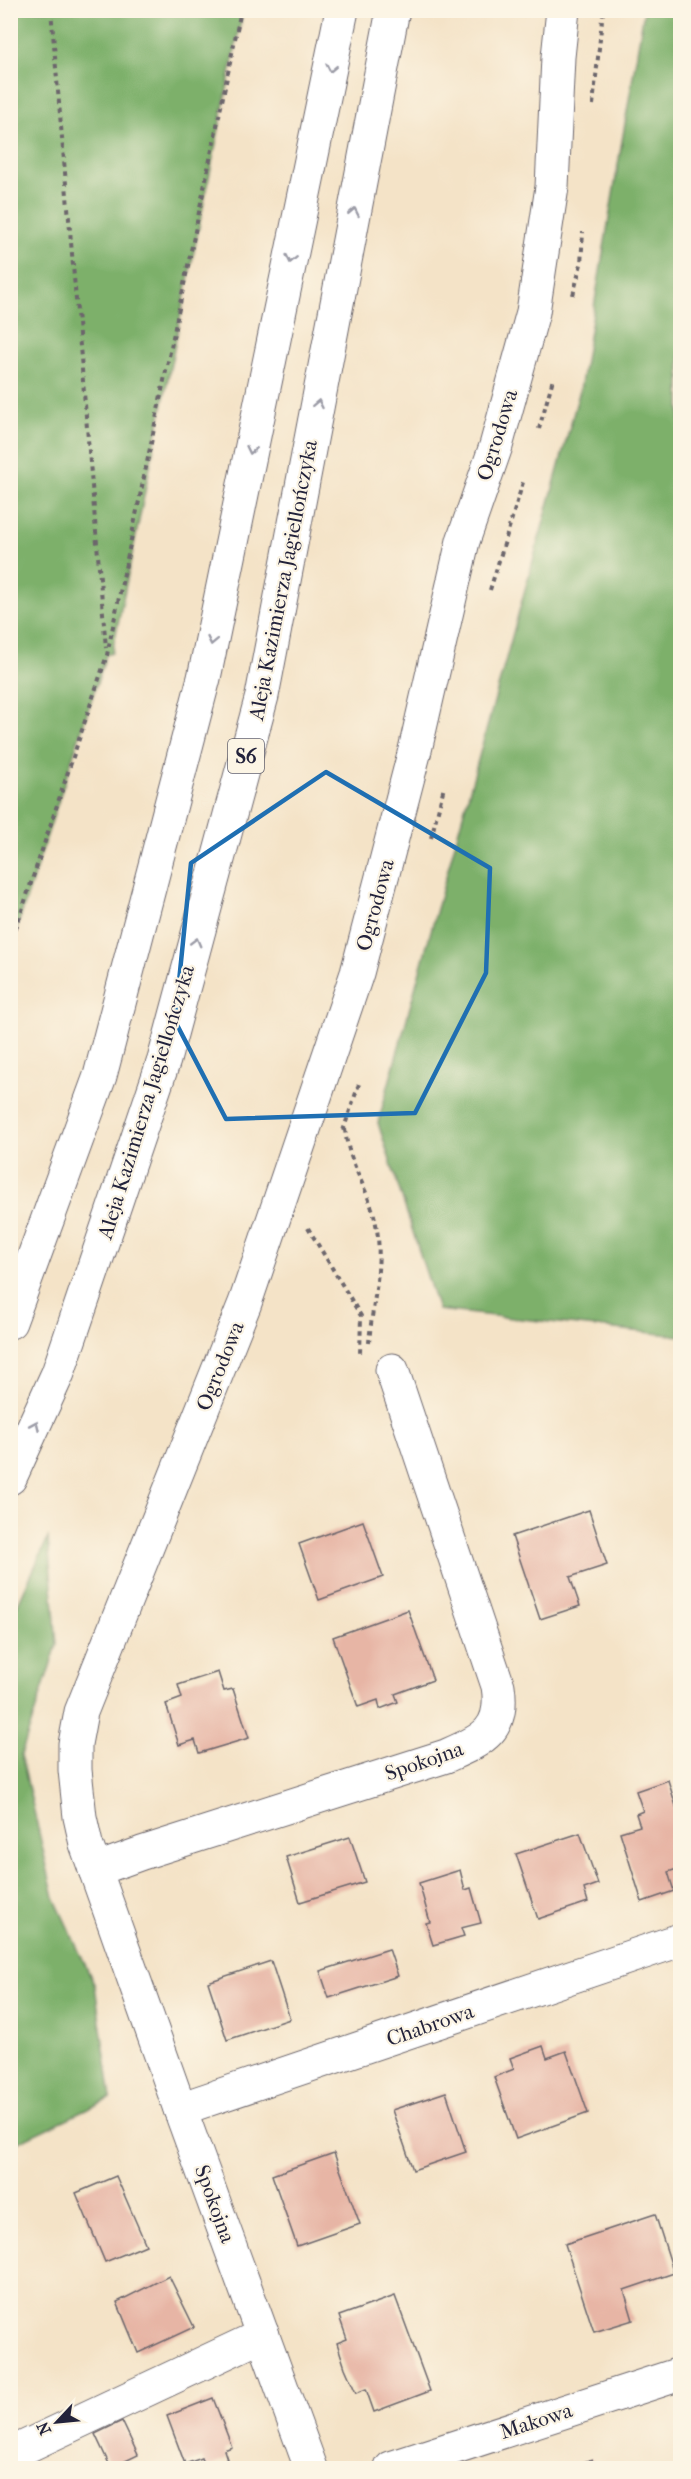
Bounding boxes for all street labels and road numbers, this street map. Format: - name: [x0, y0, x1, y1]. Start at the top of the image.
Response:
- street label: Ogrodowa: [472, 386, 522, 484]
- street label: Aleja Kazimierza Jagiellończyka: [244, 437, 322, 723]
- road number: S6: [228, 739, 264, 773]
- street label: Ogrodowa: [351, 856, 399, 954]
- street label: Aleja Kazimierza Jagiellończyka: [93, 962, 199, 1243]
- street label: Ogrodowa: [191, 1318, 249, 1414]
- street label: Spokojna: [382, 1736, 466, 1786]
- street label: Chabrowa: [383, 1999, 477, 2051]
- street label: Spokojna: [190, 2162, 240, 2246]
- street label: Makowa: [497, 2398, 576, 2444]

